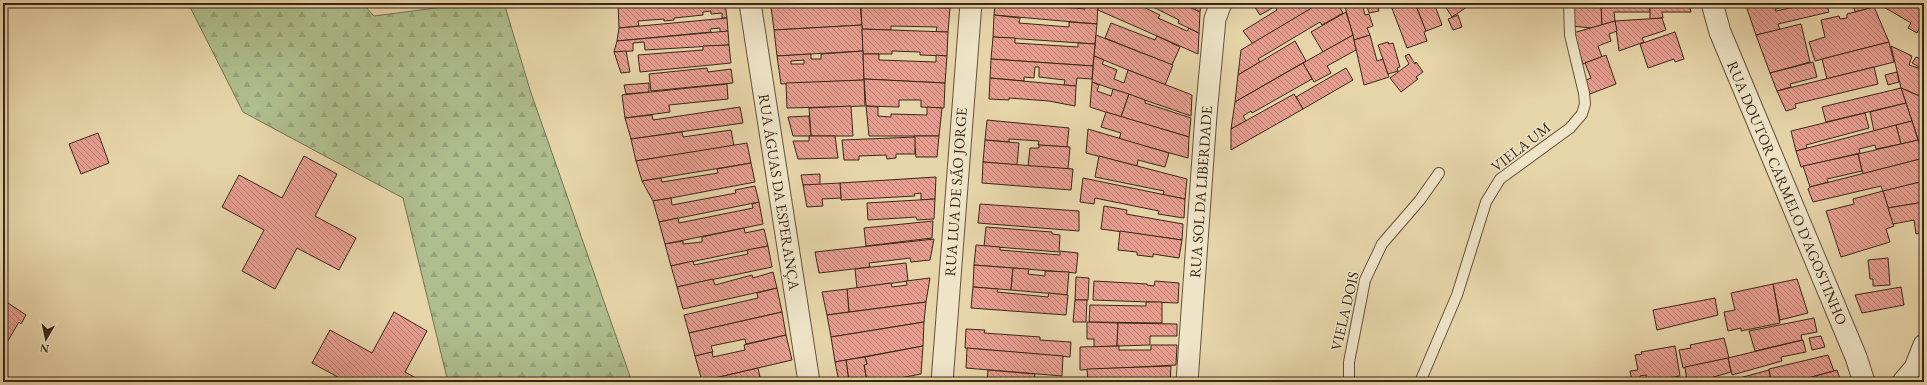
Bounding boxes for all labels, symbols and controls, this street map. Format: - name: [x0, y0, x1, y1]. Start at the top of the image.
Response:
- street label: RUA DOUTOR CARMELO D'AGOSTINHO: [1723, 58, 1852, 328]
- street label: RUA ÁGUAS DA ESPERANÇA: [755, 92, 804, 292]
- street label: RUA SOL DA LIBERDADE: [1185, 105, 1216, 279]
- street label: RUA LUA DE SÃO JORGE: [940, 106, 971, 277]
- street label: VIELA UM: [1487, 117, 1554, 176]
- street label: VIELA DOIS: [1326, 269, 1363, 352]
- north arrow: [26, 319, 66, 359]
- text: N: [39, 341, 50, 356]

